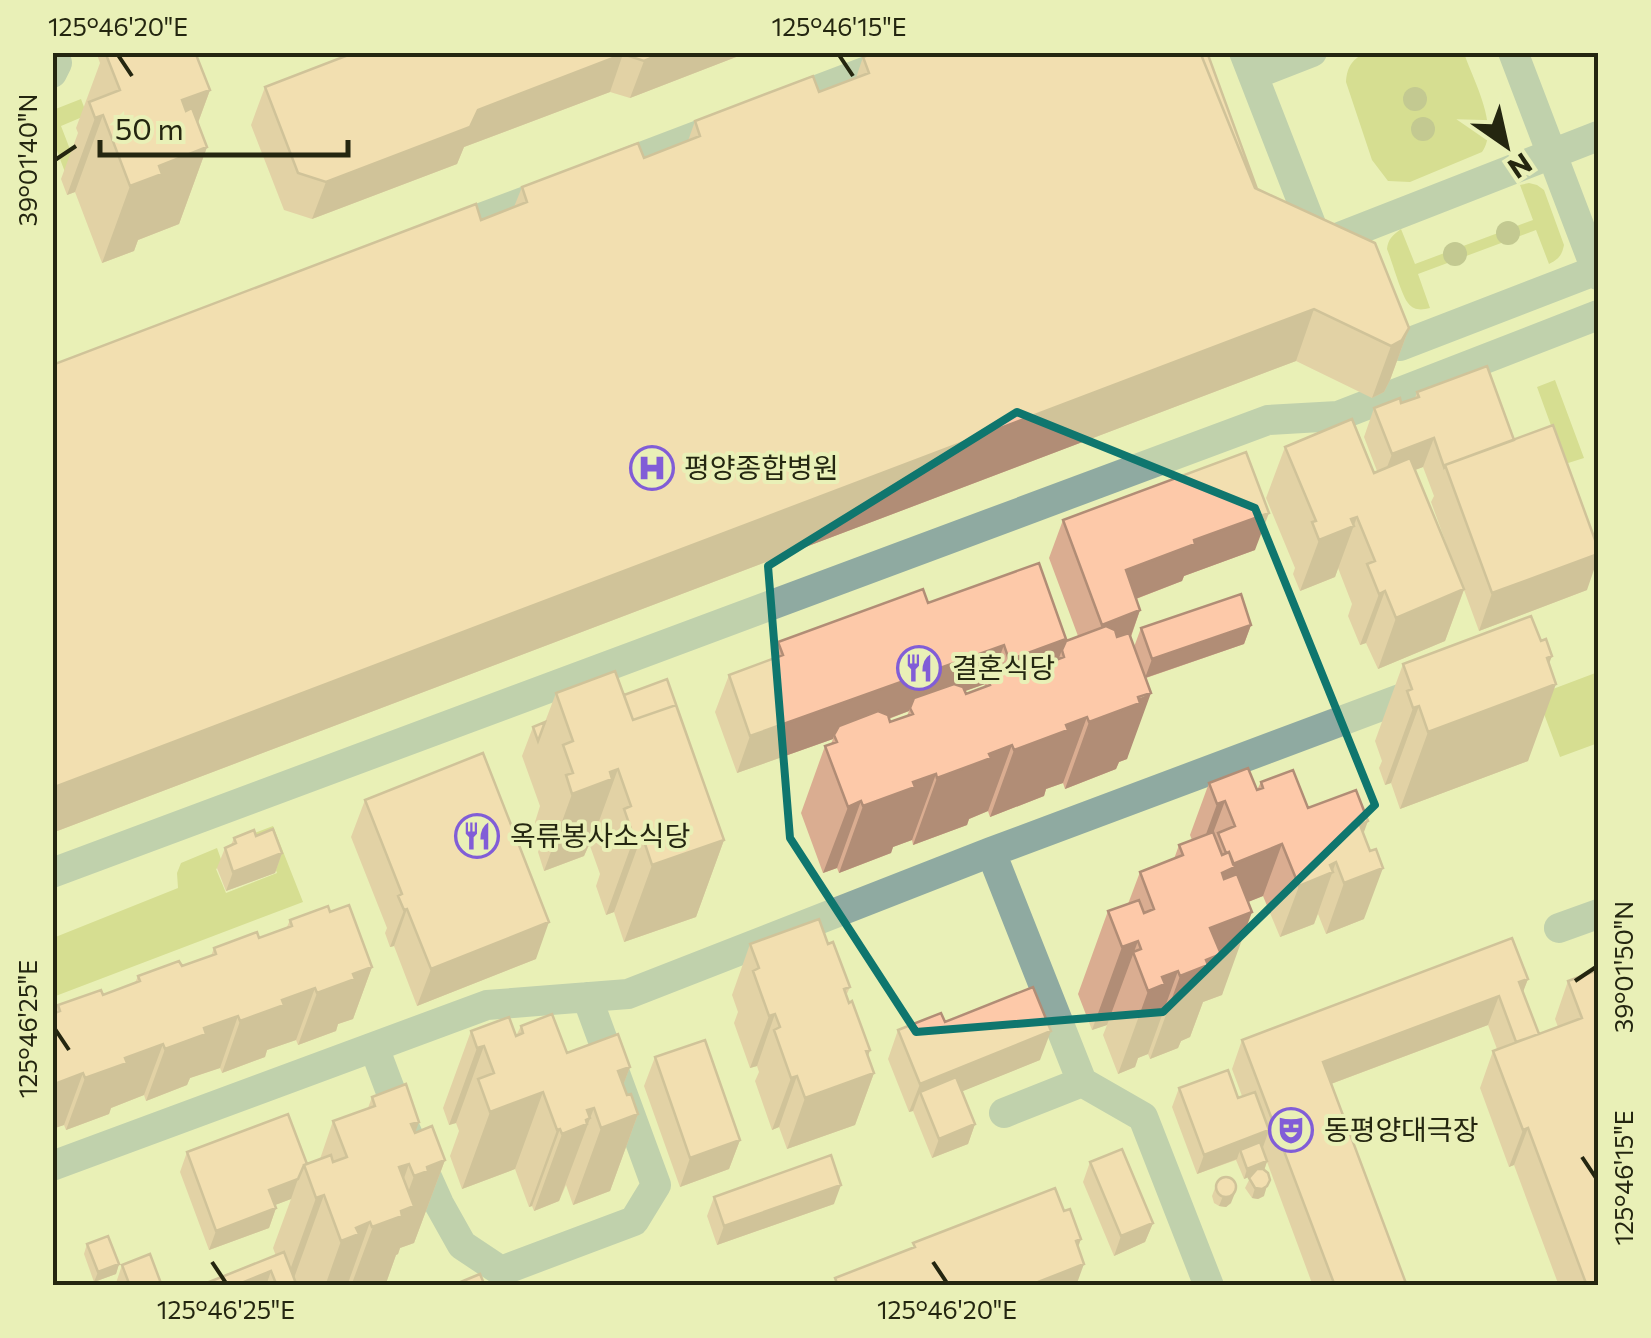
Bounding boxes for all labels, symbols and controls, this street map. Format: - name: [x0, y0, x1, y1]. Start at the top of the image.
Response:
- text: 125°46'20"E: [48, 11, 188, 41]
- text: 125°46'15"E: [771, 11, 907, 41]
- text: 39°01'40"N: [12, 94, 42, 226]
- scale bar: [100, 95, 348, 157]
- north arrow: [1456, 95, 1556, 195]
- text: 50 m: [115, 109, 184, 146]
- text: N: [1502, 147, 1539, 187]
- hospital icon: 평양종합병원: [629, 445, 675, 491]
- place label: 평양종합병원: [684, 450, 839, 484]
- restaurant icon: 결혼식당: [896, 645, 942, 691]
- place label: 결혼식당: [952, 650, 1055, 684]
- restaurant icon: 옥류봉사소식당: [454, 813, 500, 859]
- place label: 옥류봉사소식당: [510, 818, 690, 852]
- text: 39°01'50"N: [1608, 901, 1638, 1033]
- text: 125°46'25"E: [12, 960, 42, 1098]
- theatre icon: 동평양대극장: [1268, 1107, 1314, 1153]
- text: 125°46'15"E: [1608, 1110, 1638, 1246]
- place label: 동평양대극장: [1324, 1112, 1479, 1146]
- text: 125°46'25"E: [157, 1294, 295, 1324]
- text: 125°46'20"E: [877, 1294, 1017, 1324]

